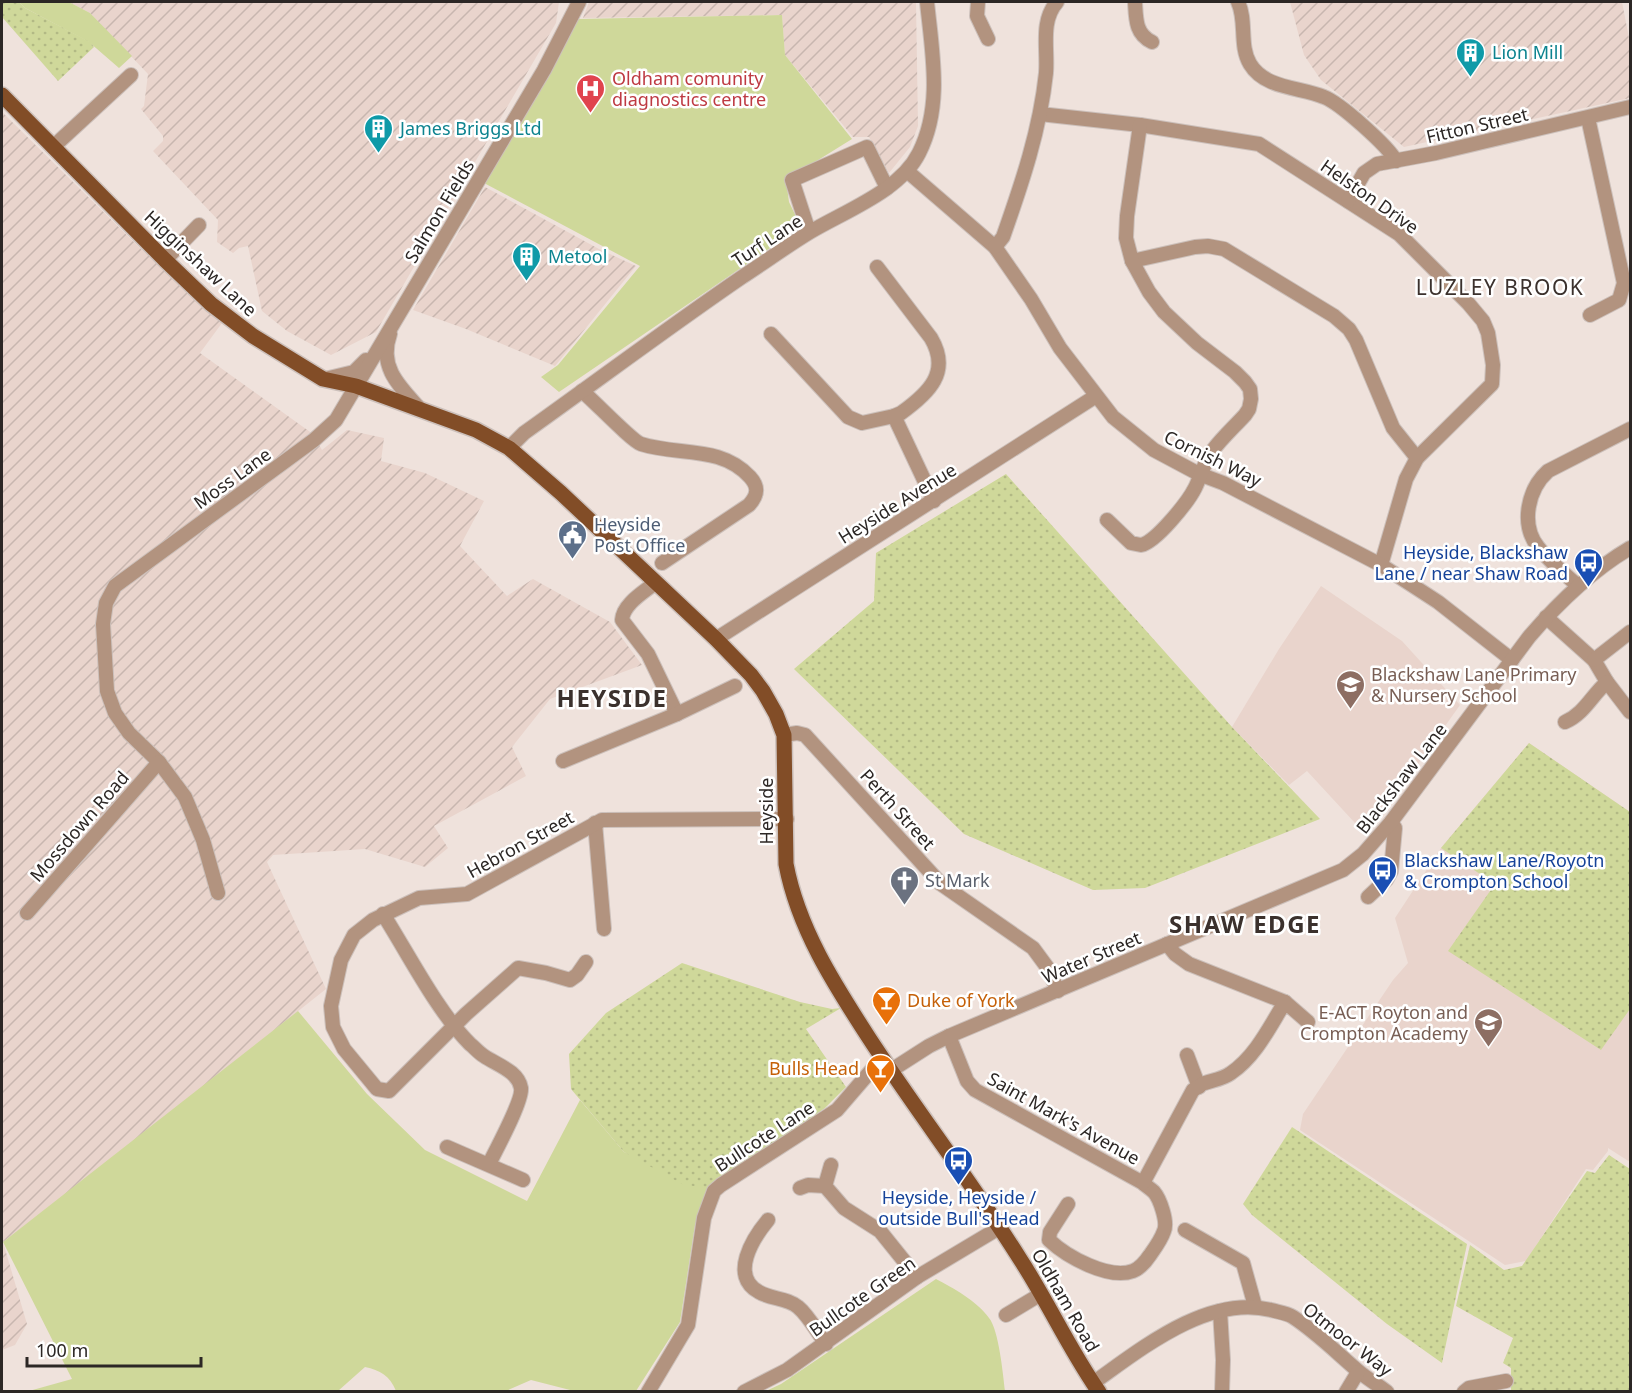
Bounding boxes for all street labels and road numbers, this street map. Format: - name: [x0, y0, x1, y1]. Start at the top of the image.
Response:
- street label: Fitton Street: [1424, 102, 1531, 148]
- street label: Helston Drive: [1316, 153, 1424, 239]
- street label: Salmon Fields: [399, 155, 479, 267]
- street label: Higginshaw Lane: [140, 205, 262, 321]
- street label: Turf Lane: [727, 208, 807, 272]
- street label: Cornish Way: [1160, 424, 1266, 492]
- street label: Moss Lane: [189, 442, 275, 514]
- street label: Heyside Avenue: [834, 457, 960, 549]
- street label: Blackshaw Lane: [1350, 718, 1452, 838]
- street label: Perth Street: [855, 763, 941, 855]
- street label: Mossdown Road: [24, 766, 134, 886]
- street label: Heyside: [754, 778, 778, 844]
- street label: Hebron Street: [462, 805, 578, 883]
- street label: Water Street: [1038, 925, 1145, 989]
- street label: Saint Mark's Avenue: [984, 1066, 1144, 1170]
- street label: Bullcote Lane: [710, 1095, 818, 1177]
- street label: Oldham Road: [1027, 1244, 1105, 1356]
- street label: Bullcote Green: [804, 1250, 920, 1342]
- street label: Otmoor Way: [1298, 1297, 1398, 1382]

